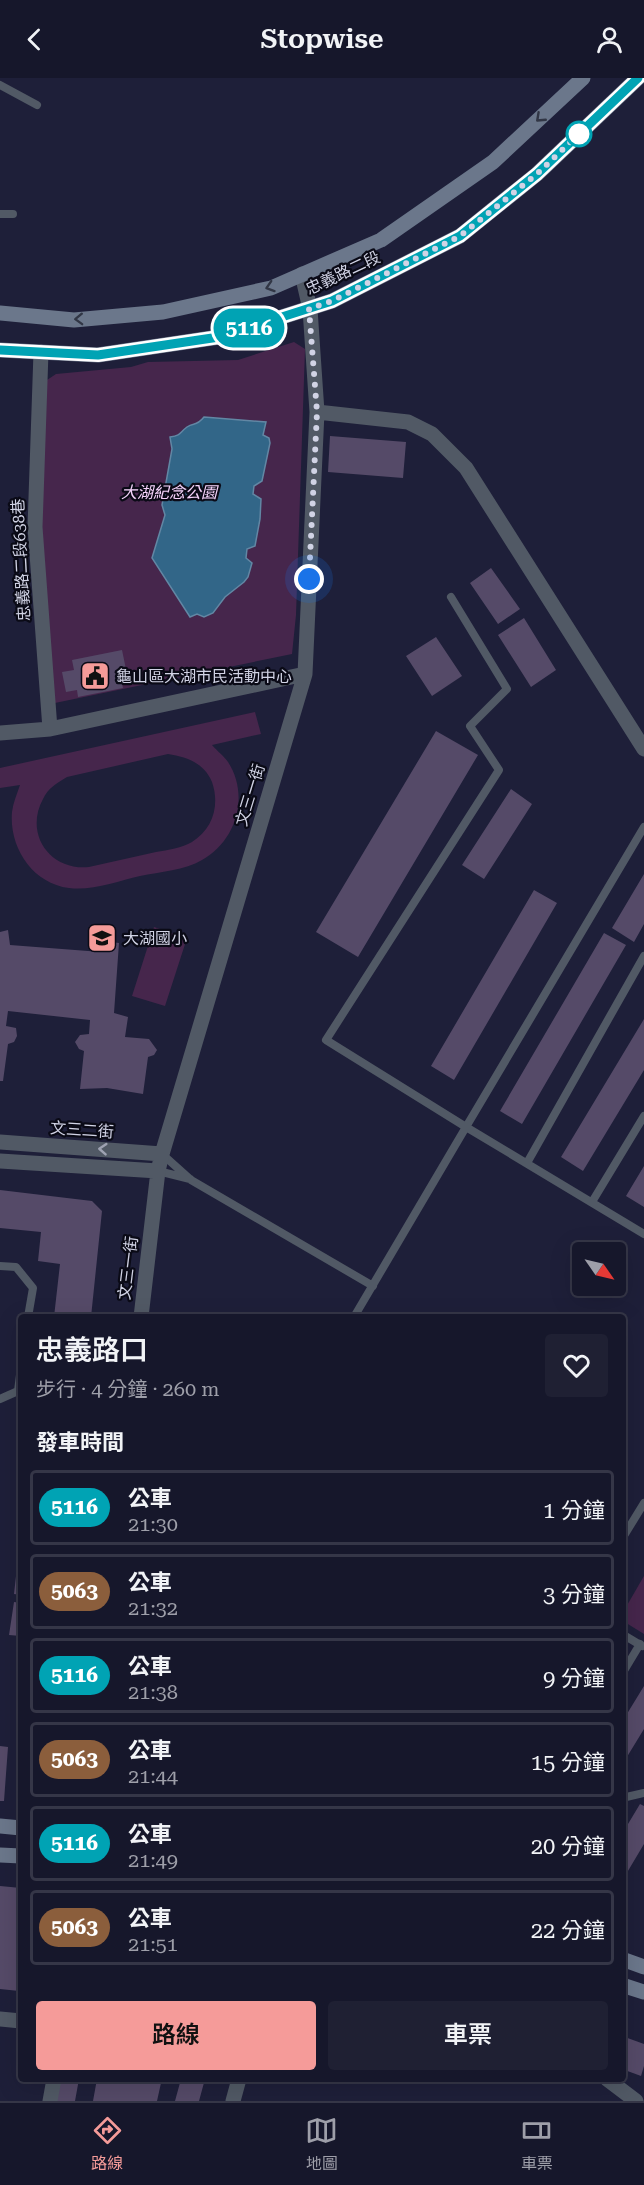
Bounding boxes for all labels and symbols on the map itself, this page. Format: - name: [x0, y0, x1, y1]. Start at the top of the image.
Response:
- one-way arrow: [536, 111, 547, 122]
- unlabelled marker: [566, 121, 592, 147]
- street label: 忠義路二段: [303, 247, 383, 299]
- one-way arrow: [265, 280, 276, 292]
- line badge: 5116: [207, 308, 291, 348]
- one-way arrow: [74, 313, 83, 326]
- park label: 大湖紀念公園: [121, 483, 219, 502]
- street label: 忠義路二段638巷: [8, 498, 34, 622]
- your location: [294, 564, 324, 594]
- public building icon: 龜山區大湖市民活動中心: [79, 660, 111, 692]
- place label: 龜山區大湖市民活動中心: [116, 667, 292, 686]
- street label: 文三一街: [232, 762, 268, 828]
- school or university icon: 大湖國小: [86, 922, 118, 954]
- place label: 大湖國小: [123, 929, 187, 948]
- street label: 文三二街: [49, 1118, 115, 1142]
- one-way arrow: [99, 1143, 108, 1156]
- street label: 文三一街: [115, 1235, 141, 1301]
- north arrow: [572, 1242, 626, 1296]

